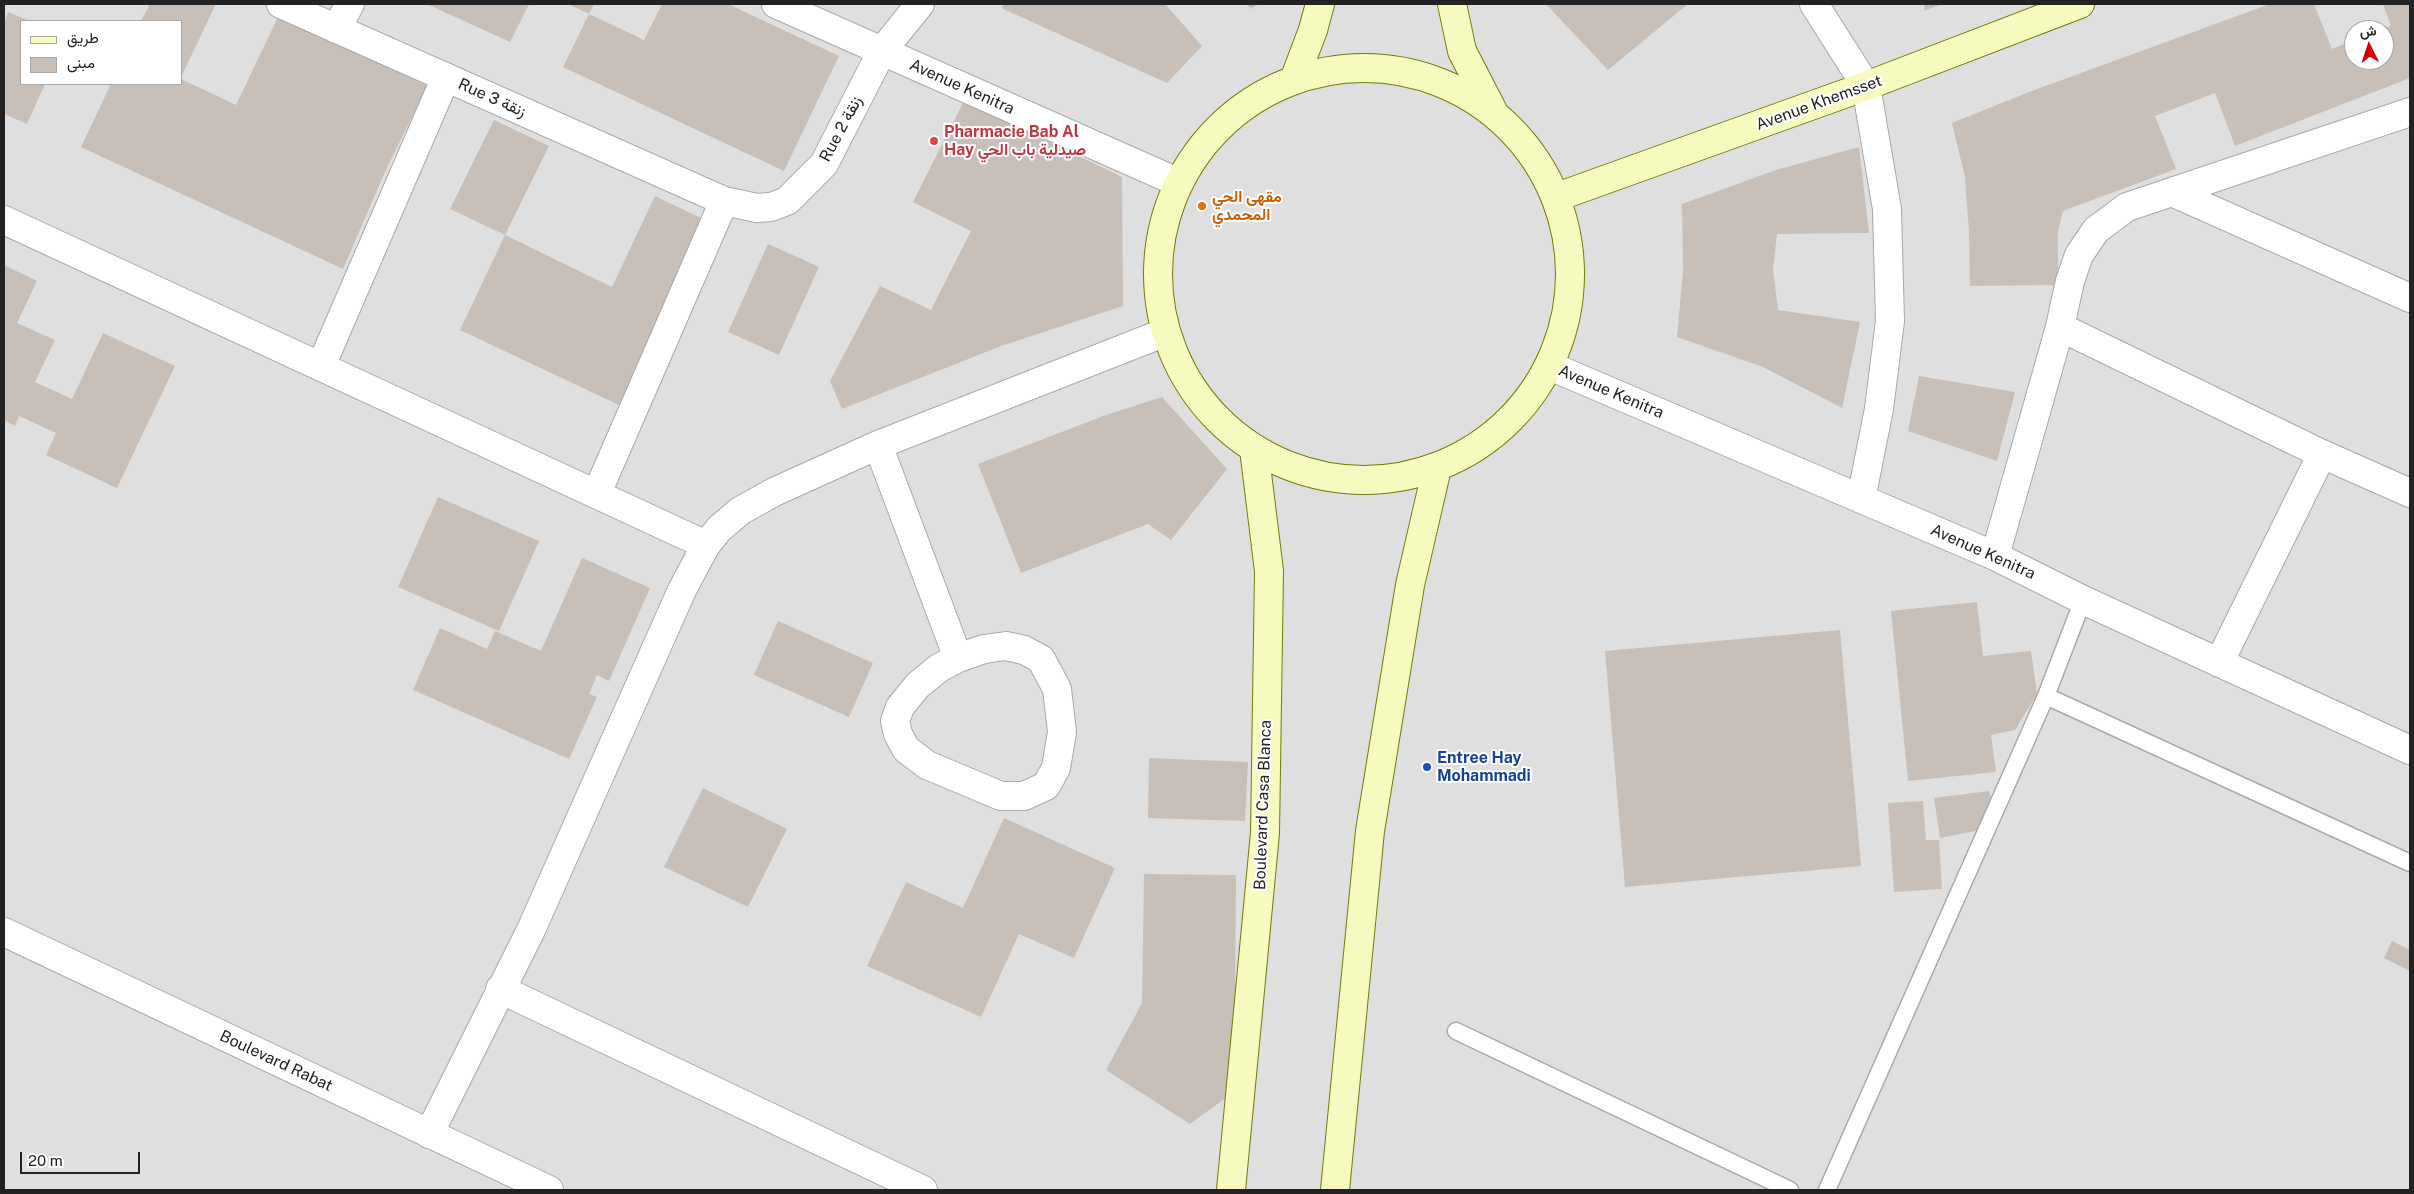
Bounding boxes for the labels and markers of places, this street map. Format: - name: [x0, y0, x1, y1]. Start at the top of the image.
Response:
- place label: Pharmacie Bab Al Hay صيدلية باب الحي: [944, 122, 1086, 160]
- marker: Pharmacie Bab Al Hay صيدلية باب الحي: [928, 135, 940, 147]
- place label: مقهى الحي المحمدي: [1212, 187, 1282, 225]
- marker: مقهى الحي المحمدي: [1196, 200, 1208, 212]
- place label: Entree Hay Mohammadi: [1437, 748, 1531, 786]
- marker: Entree Hay Mohammadi: [1421, 761, 1433, 773]

